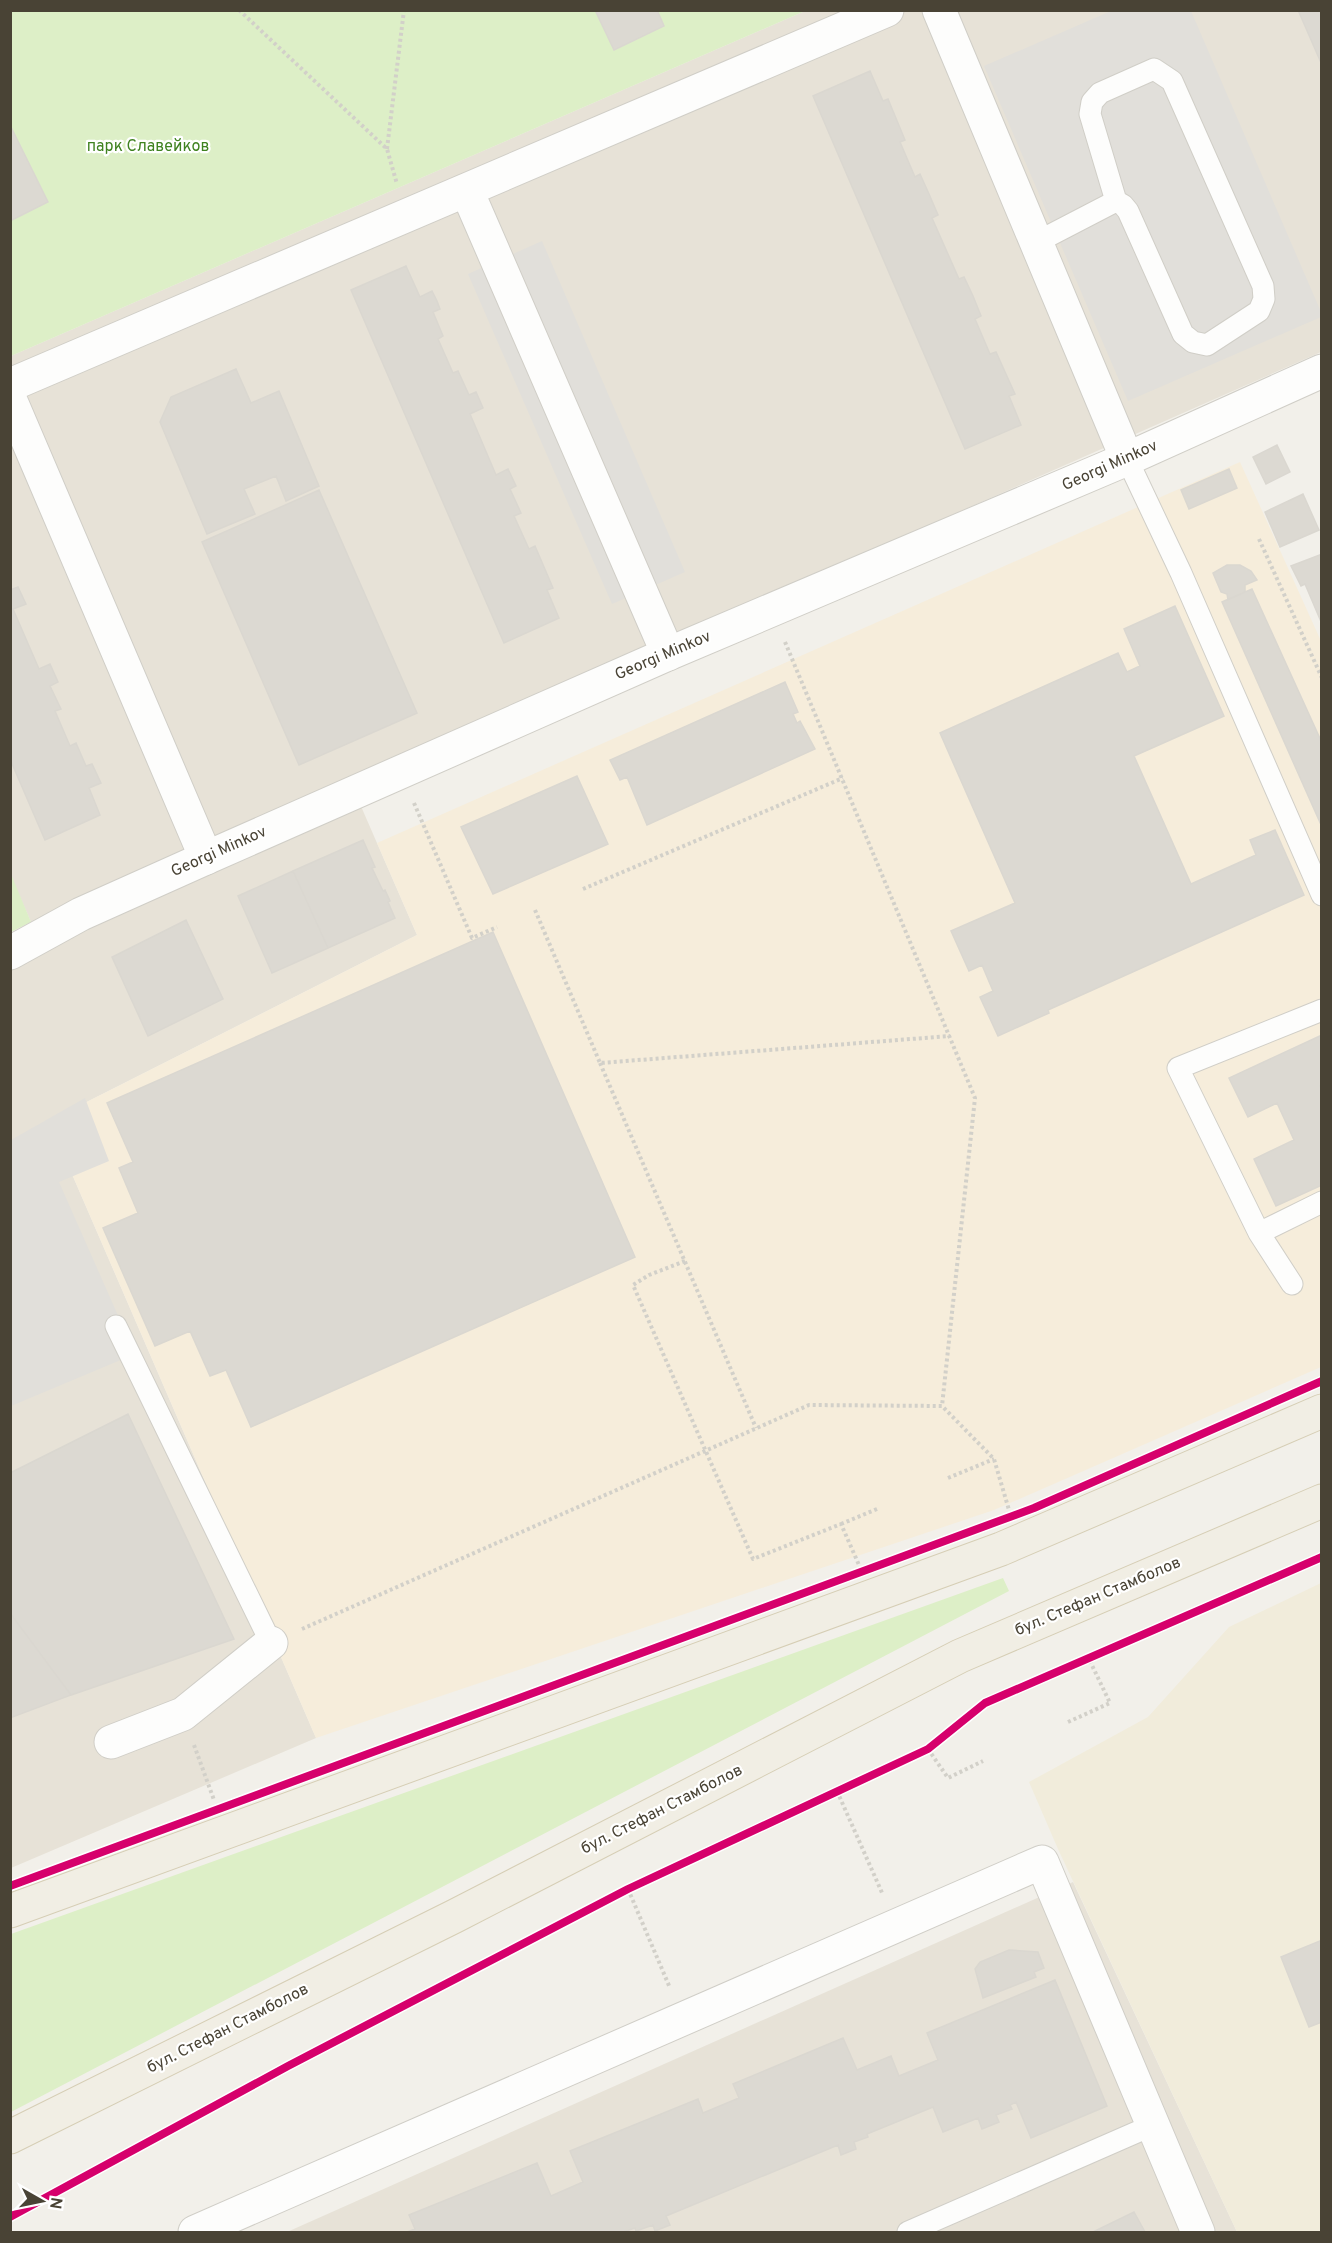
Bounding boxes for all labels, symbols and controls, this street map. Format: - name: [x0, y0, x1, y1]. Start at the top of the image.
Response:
- park label: парк Славейков: [87, 137, 209, 157]
- street label: Georgi Minkov: [1059, 436, 1161, 496]
- street label: Georgi Minkov: [612, 627, 714, 685]
- street label: Georgi Minkov: [168, 822, 270, 882]
- street label: бул. Стефан Стамболов: [1012, 1553, 1184, 1641]
- street label: бул. Стефан Стамболов: [578, 1761, 746, 1859]
- street label: бул. Стефан Стамболов: [144, 1980, 312, 2078]
- north arrow: [12, 2171, 72, 2231]
- text: N: [44, 2196, 66, 2210]

